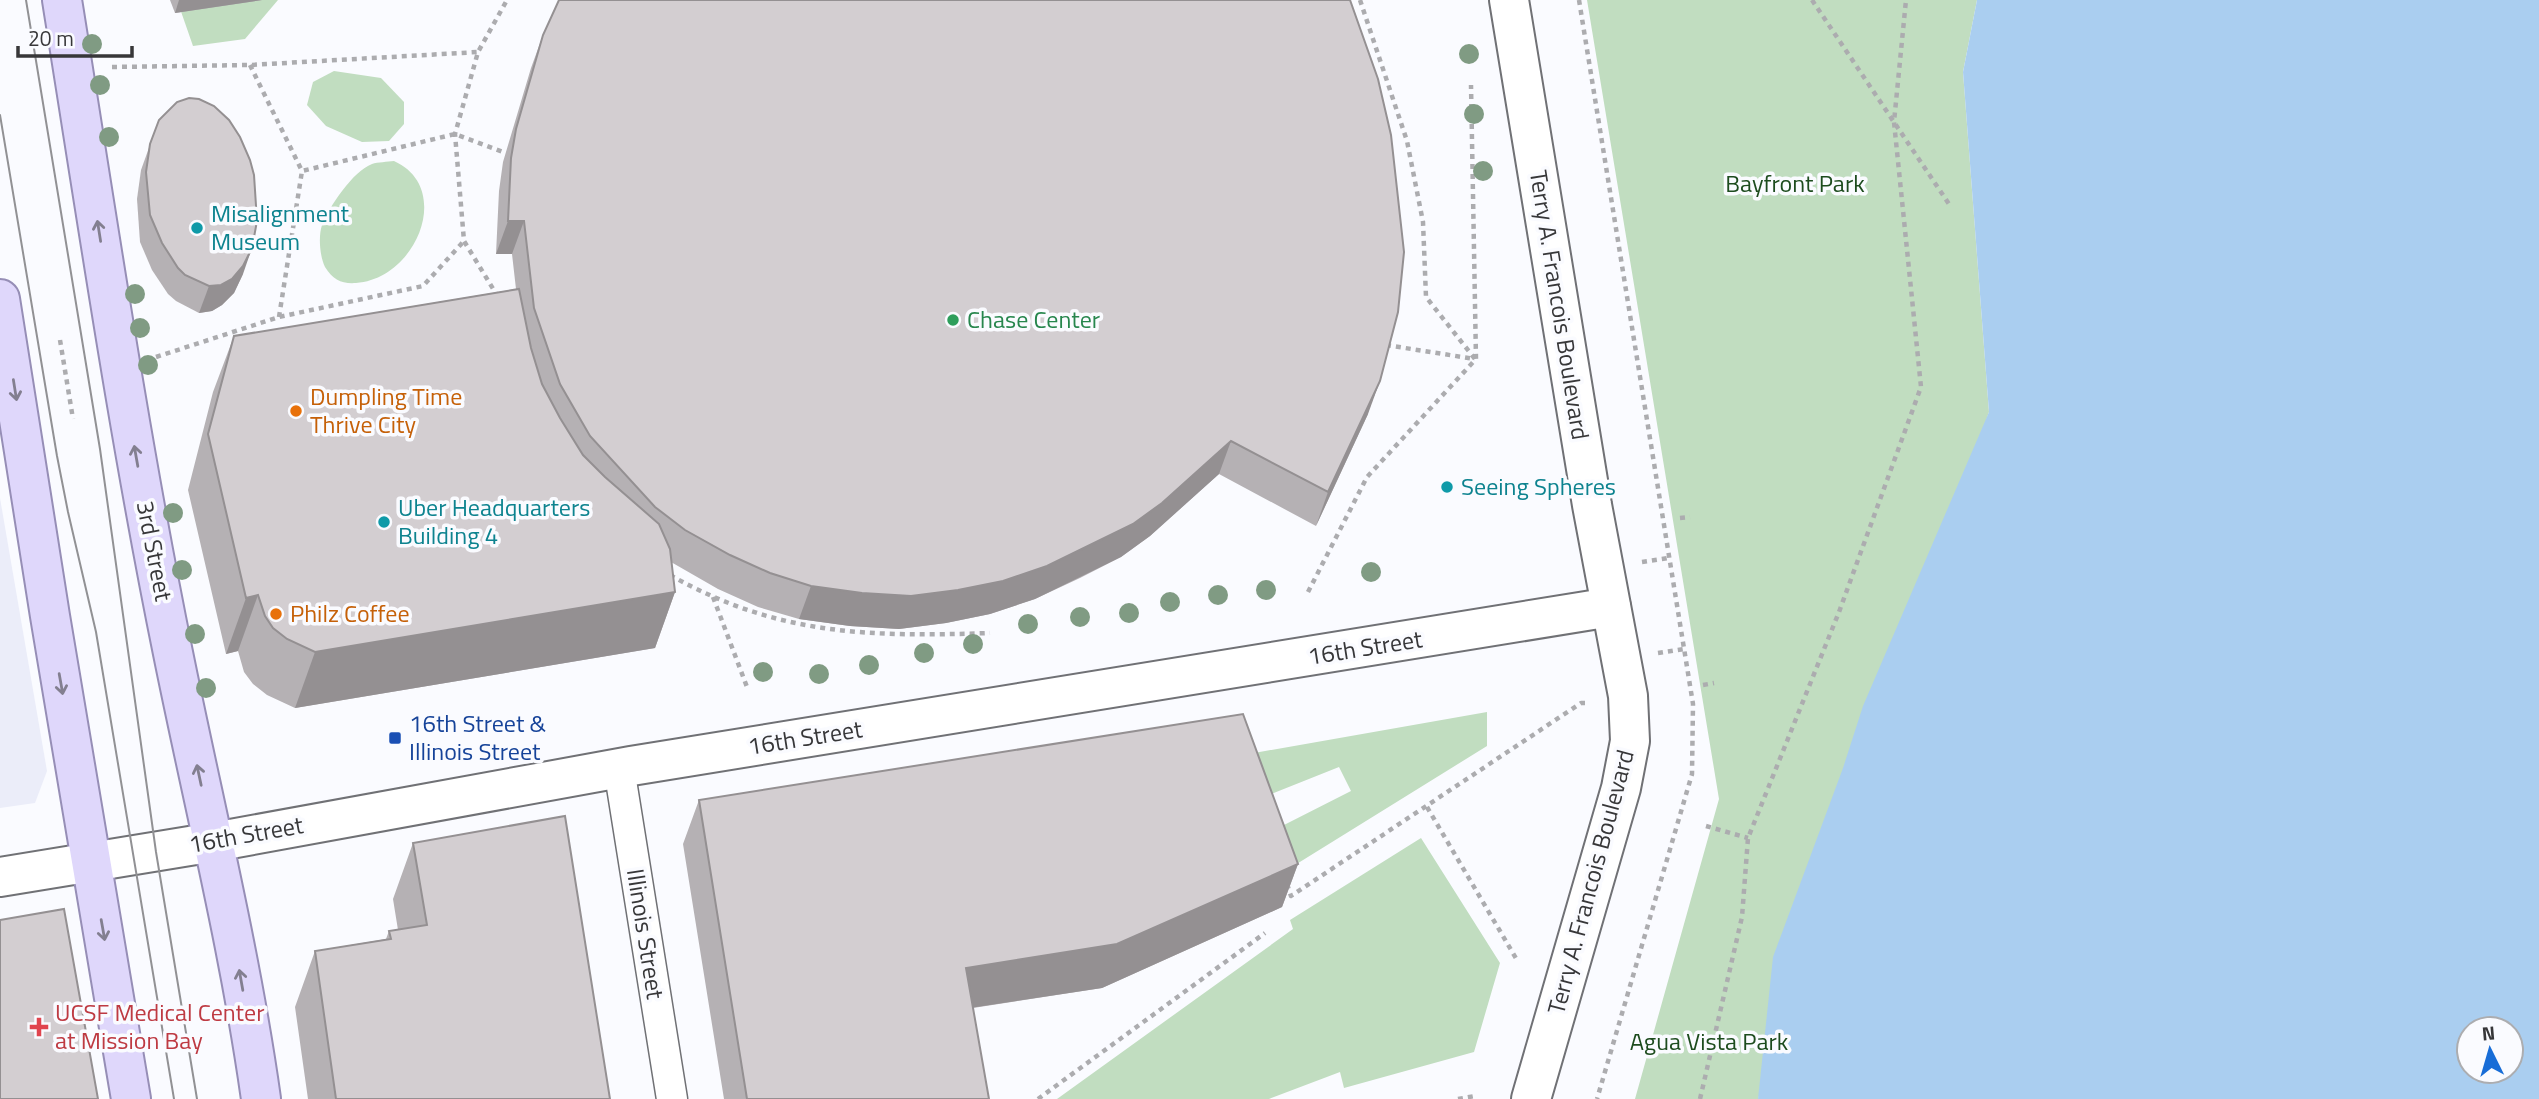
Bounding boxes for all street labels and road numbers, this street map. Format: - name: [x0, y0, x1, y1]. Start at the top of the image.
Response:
- street label: Terry A. Francois Boulevard: [1521, 167, 1599, 442]
- street label: 3rd Street: [128, 498, 182, 605]
- street label: 16th Street: [1305, 620, 1425, 674]
- street label: 16th Street: [745, 710, 865, 764]
- street label: Terry A. Francois Boulevard: [1537, 745, 1643, 1018]
- street label: 16th Street: [186, 806, 306, 862]
- street label: Illinois Street: [618, 866, 674, 1002]

